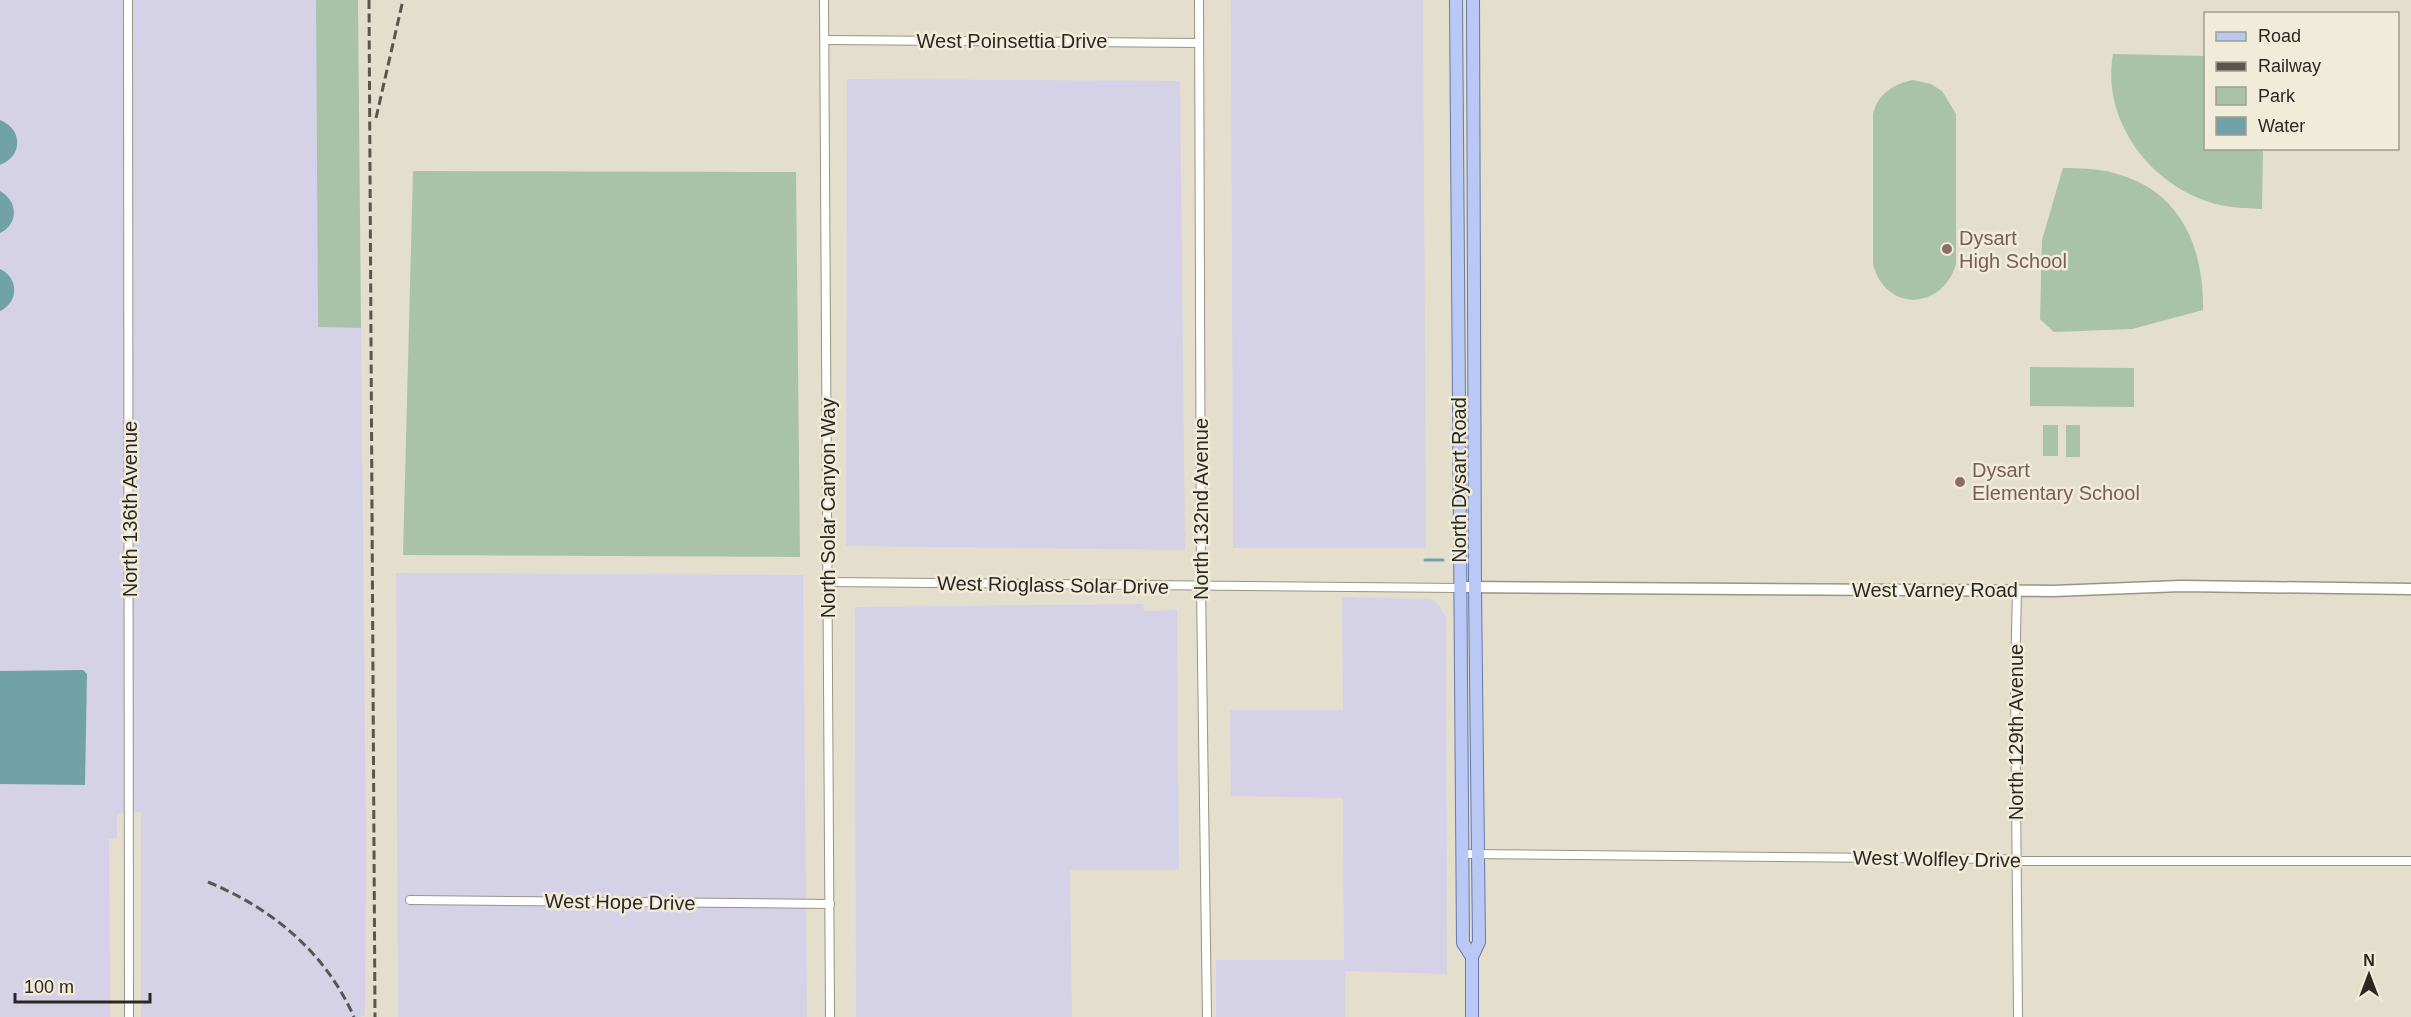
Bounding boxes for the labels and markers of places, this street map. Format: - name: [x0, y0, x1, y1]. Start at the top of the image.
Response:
- place label: Dysart High School: [1959, 227, 2067, 272]
- marker: Dysart High School: [1940, 242, 1954, 256]
- place label: Dysart Elementary School: [1972, 459, 2140, 504]
- marker: Dysart Elementary School: [1953, 475, 1967, 489]

